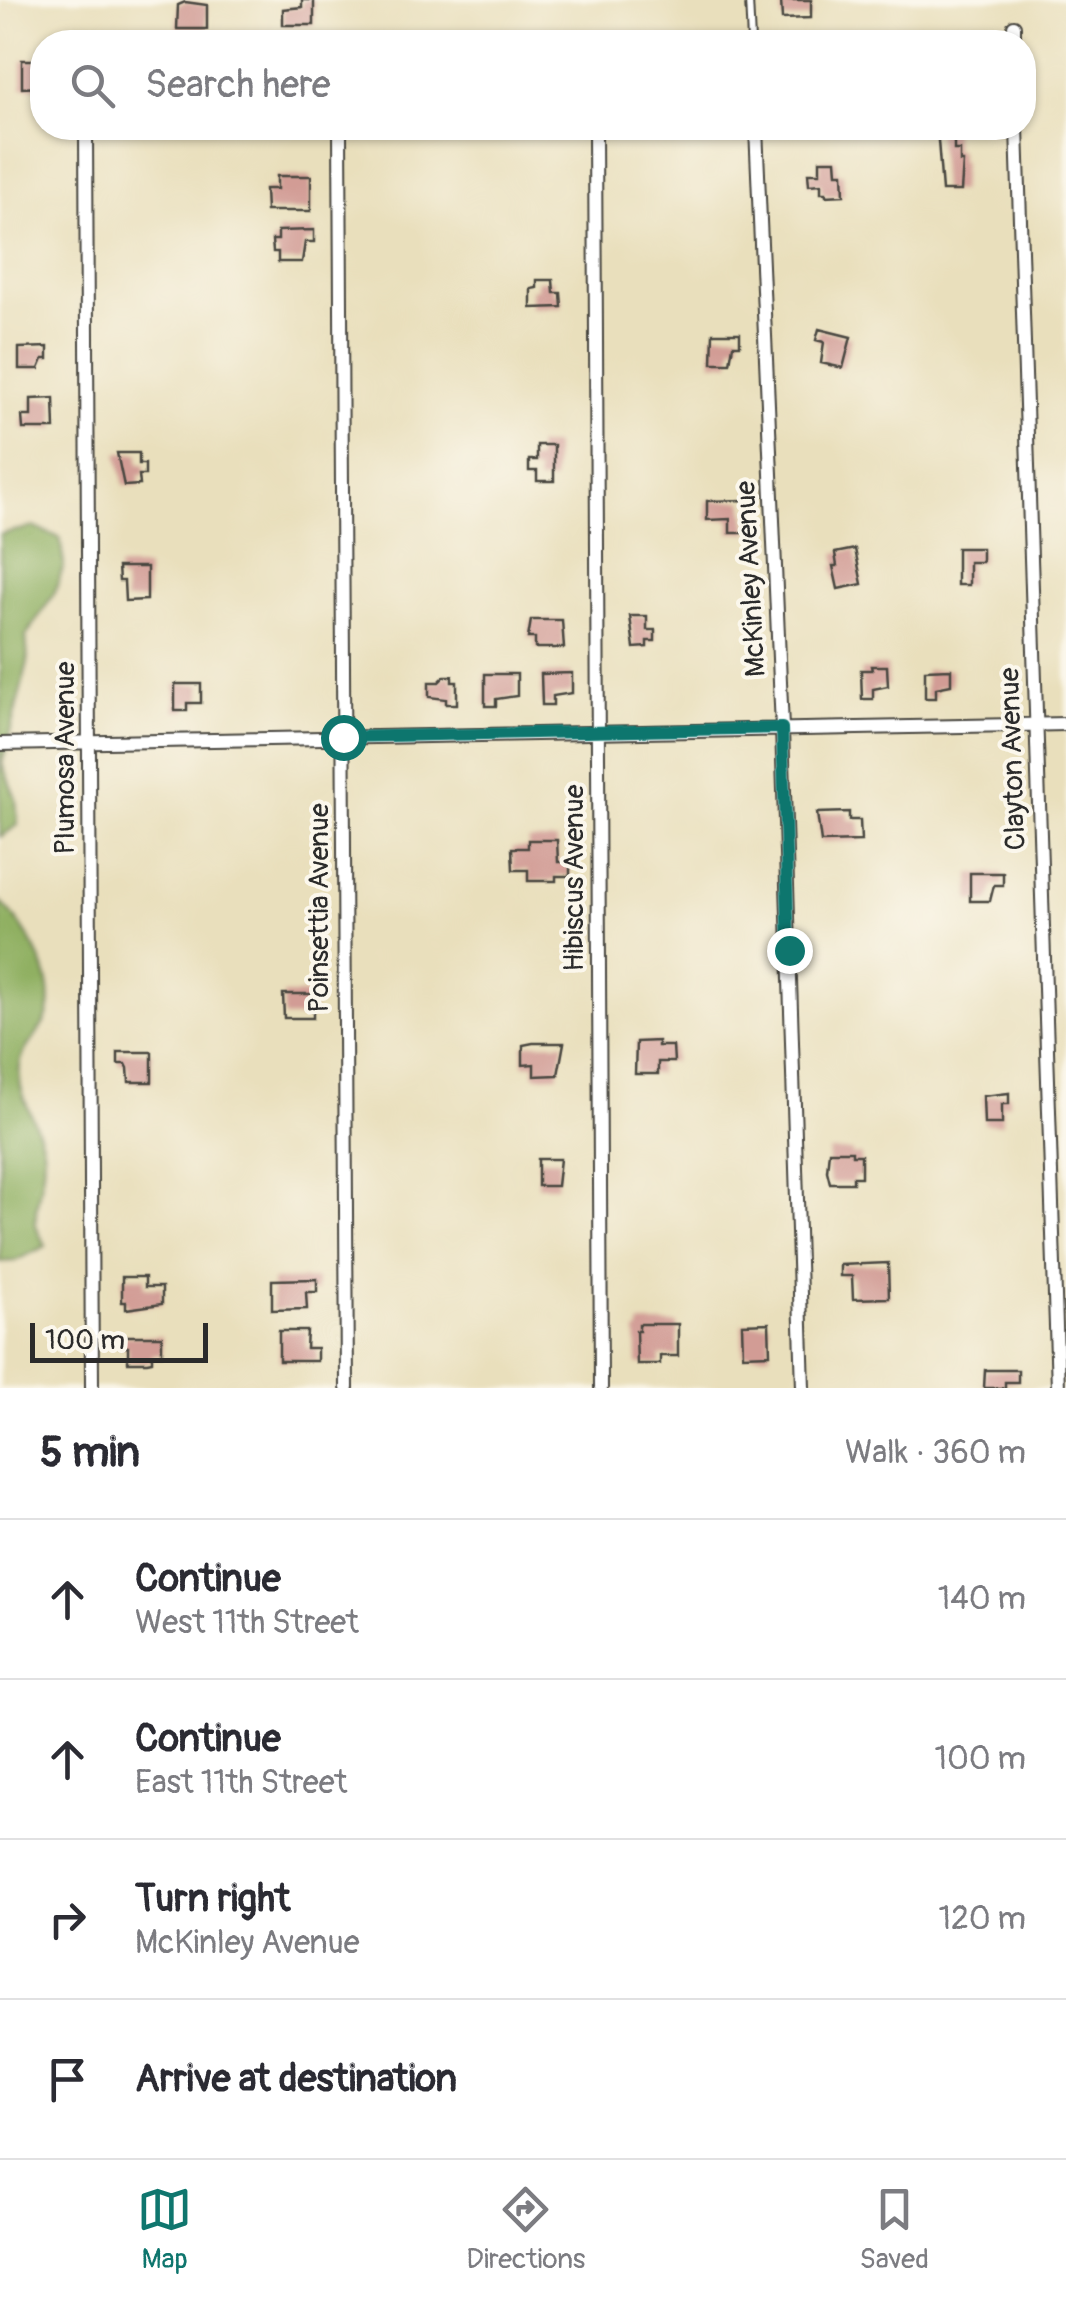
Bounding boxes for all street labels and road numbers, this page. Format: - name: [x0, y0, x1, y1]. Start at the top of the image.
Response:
- street label: McKinley Avenue: [728, 480, 774, 678]
- street label: Plumosa Avenue: [48, 661, 83, 854]
- street label: Clayton Avenue: [992, 667, 1034, 851]
- street label: Hibiscus Avenue: [557, 784, 592, 971]
- street label: Poinsettia Avenue: [302, 803, 337, 1013]

